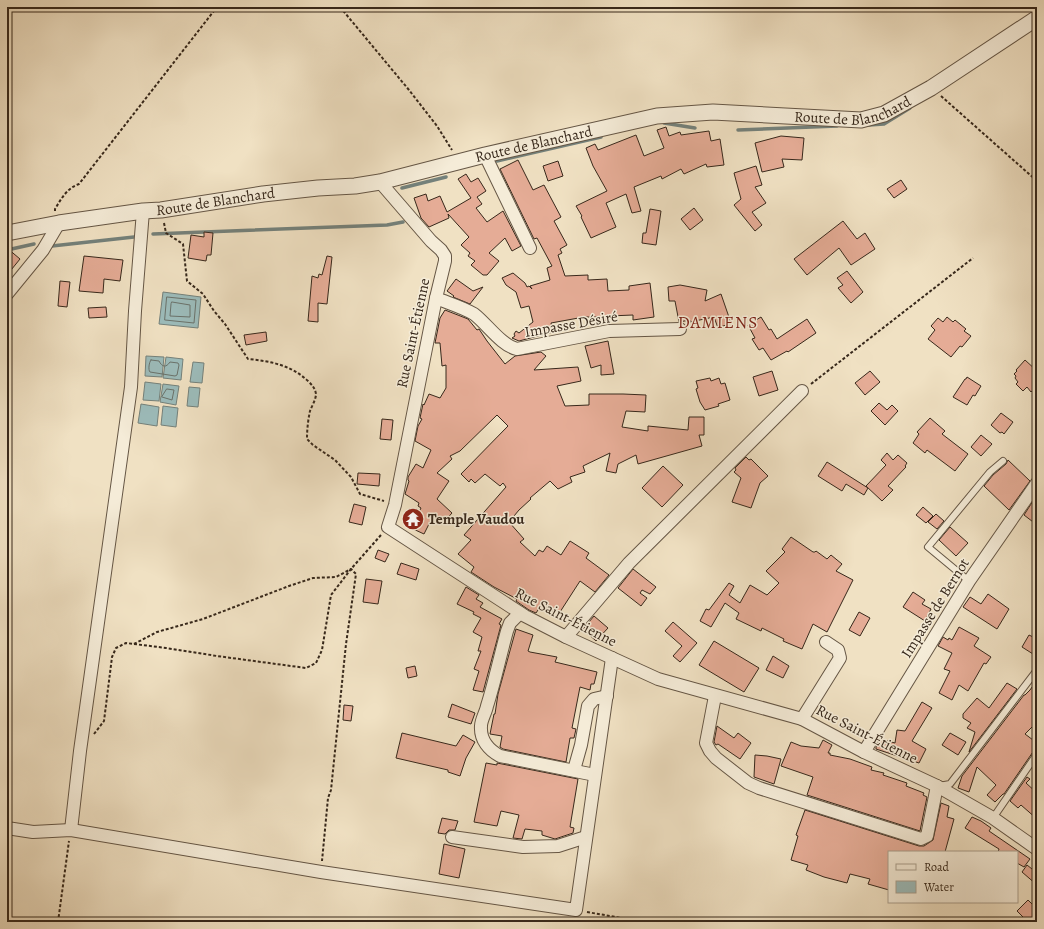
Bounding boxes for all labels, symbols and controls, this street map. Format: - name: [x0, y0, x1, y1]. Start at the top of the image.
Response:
- street label: Route de Blanchard: [794, 91, 915, 130]
- street label: Route de Blanchard: [473, 121, 595, 167]
- street label: Route de Blanchard: [156, 183, 277, 220]
- street label: Rue Saint-Étienne: [392, 276, 434, 390]
- street label: Impasse Désiré: [523, 306, 619, 342]
- district label: DAMIENS: [678, 311, 758, 334]
- temple icon: Temple Vaudou: [400, 506, 426, 532]
- place label: Temple Vaudou: [428, 509, 525, 529]
- street label: Impasse de Bernot: [896, 554, 974, 662]
- street label: Rue Saint-Étienne: [512, 583, 621, 651]
- street label: Rue Saint-Étienne: [813, 700, 922, 768]
- legend: [888, 851, 1018, 903]
- text: Road: [924, 859, 950, 875]
- text: Water: [923, 879, 954, 895]

